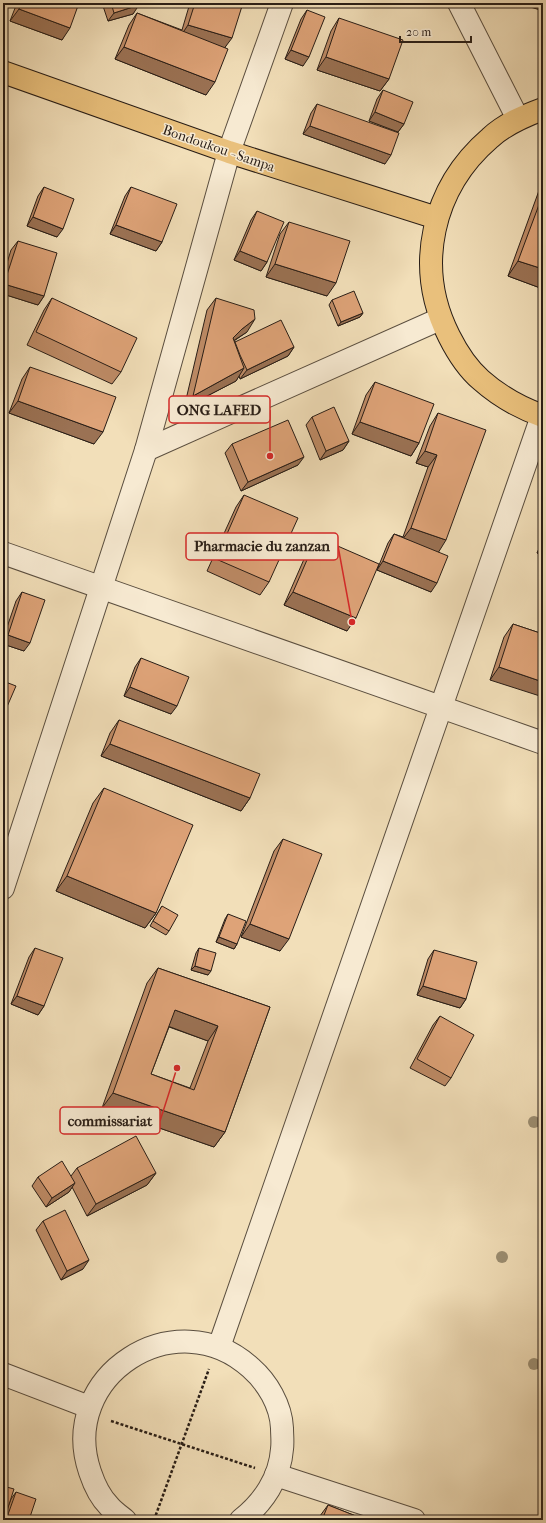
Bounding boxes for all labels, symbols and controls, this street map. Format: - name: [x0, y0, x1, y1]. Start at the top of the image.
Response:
- scale bar: [400, 18, 471, 44]
- text: 20 m: [406, 25, 431, 39]
- street label: Bondoukou - Sampa: [160, 121, 278, 176]
- callout: ONG LAFED: [169, 396, 270, 423]
- text: ONG LAFED: [177, 401, 262, 419]
- callout: Pharmacie du zanzan: [186, 533, 338, 560]
- text: Pharmacie du zanzan: [194, 537, 330, 555]
- callout: commissariat: [60, 1107, 160, 1134]
- text: commissariat: [68, 1112, 153, 1130]

